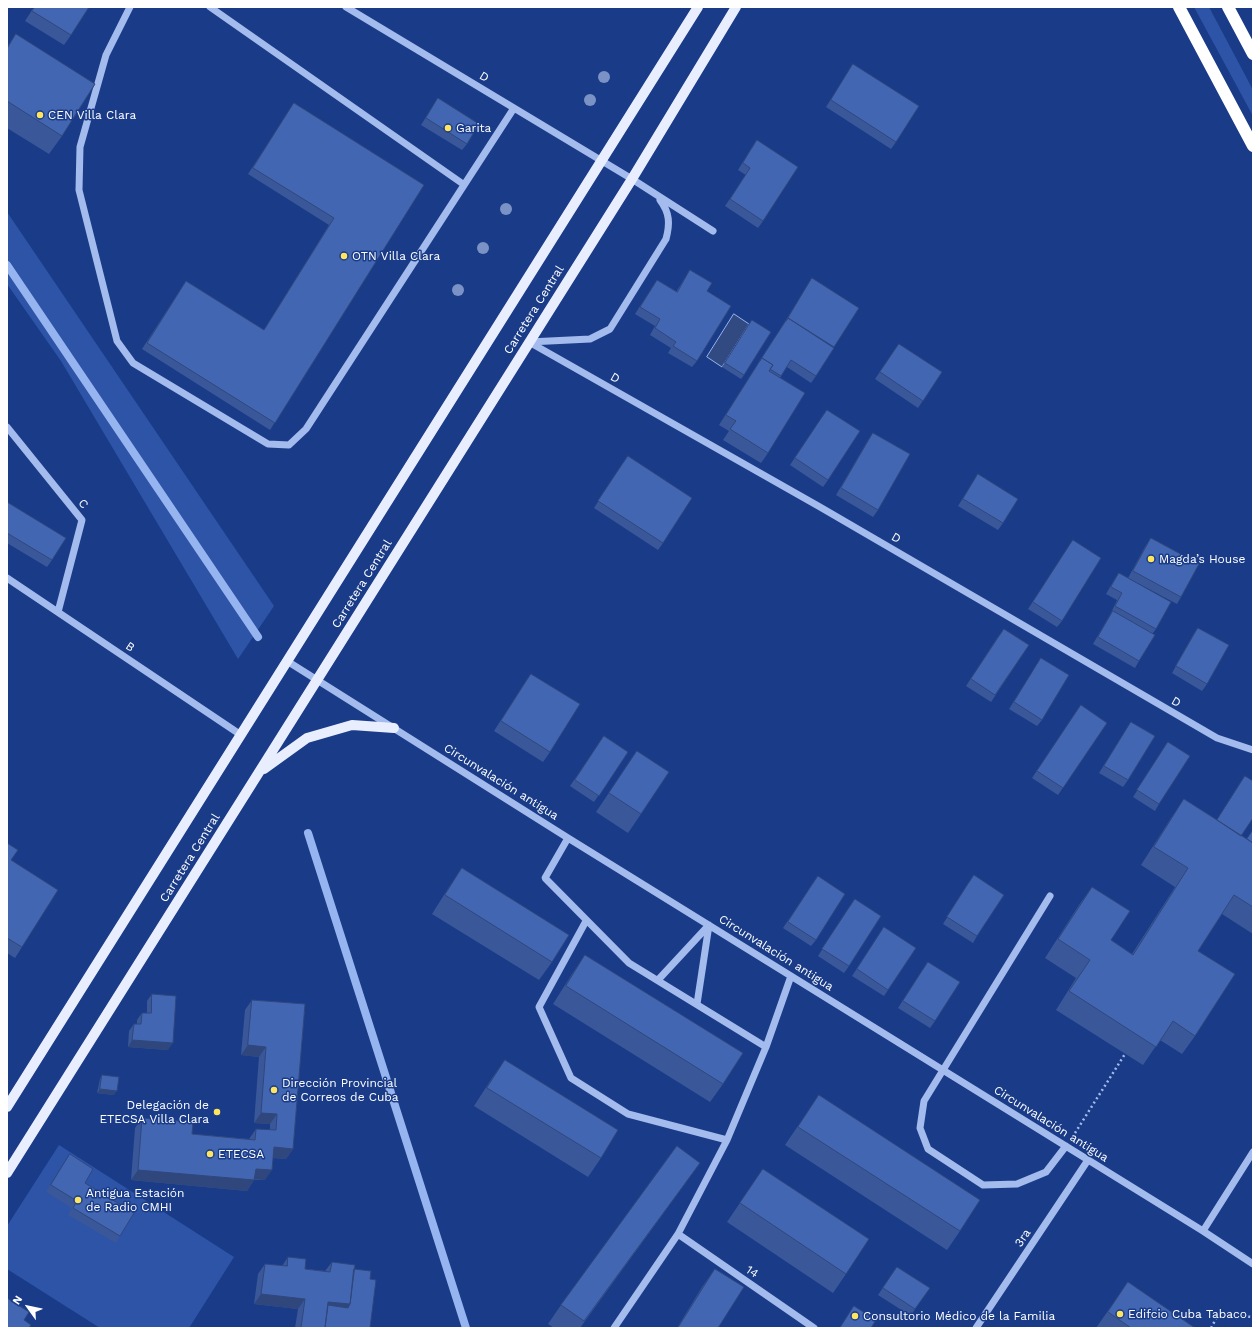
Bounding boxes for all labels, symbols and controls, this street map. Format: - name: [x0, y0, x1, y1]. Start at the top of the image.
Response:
- street label: D: [477, 69, 491, 85]
- place label: CEN Villa Clara: [48, 108, 136, 122]
- marker: CEN Villa Clara: [35, 110, 45, 120]
- place label: Garita: [456, 121, 491, 135]
- marker: Garita: [443, 123, 453, 133]
- place label: OTN Villa Clara: [352, 249, 440, 263]
- marker: OTN Villa Clara: [339, 251, 349, 261]
- street label: Carretera Central: [501, 263, 567, 357]
- street label: D: [608, 370, 622, 386]
- street label: C: [75, 496, 91, 512]
- street label: D: [889, 530, 903, 546]
- street label: Carretera Central: [329, 537, 395, 631]
- place label: Magda’s House: [1159, 552, 1245, 566]
- marker: Magda’s House: [1146, 554, 1156, 564]
- street label: B: [123, 639, 137, 655]
- street label: D: [1169, 694, 1183, 710]
- street label: Circunvalación antigua: [441, 741, 561, 823]
- street label: Carretera Central: [157, 811, 223, 905]
- street label: Circunvalación antigua: [716, 912, 836, 994]
- place label: Dirección Provincial de Correos de Cuba: [282, 1076, 399, 1104]
- street label: Circunvalación antigua: [991, 1083, 1111, 1165]
- marker: Dirección Provincial de Correos de Cuba: [269, 1085, 279, 1095]
- place label: Delegación de ETECSA Villa Clara: [99, 1098, 209, 1126]
- marker: Delegación de ETECSA Villa Clara: [212, 1107, 222, 1117]
- place label: ETECSA: [218, 1147, 264, 1161]
- marker: ETECSA: [205, 1149, 215, 1159]
- place label: Antigua Estación de Radio CMHI: [86, 1186, 184, 1214]
- marker: Antigua Estación de Radio CMHI: [73, 1195, 83, 1205]
- street label: 3ra: [1012, 1226, 1034, 1250]
- street label: 14: [743, 1263, 761, 1281]
- north arrow: [8, 1287, 48, 1327]
- text: N: [10, 1293, 25, 1307]
- place label: Edifcio Cuba Tabaco: [1128, 1307, 1247, 1321]
- place label: Consultorio Médico de la Familia: [863, 1309, 1055, 1323]
- marker: Edifcio Cuba Tabaco: [1115, 1309, 1125, 1319]
- marker: Consultorio Médico de la Familia: [850, 1311, 860, 1321]

